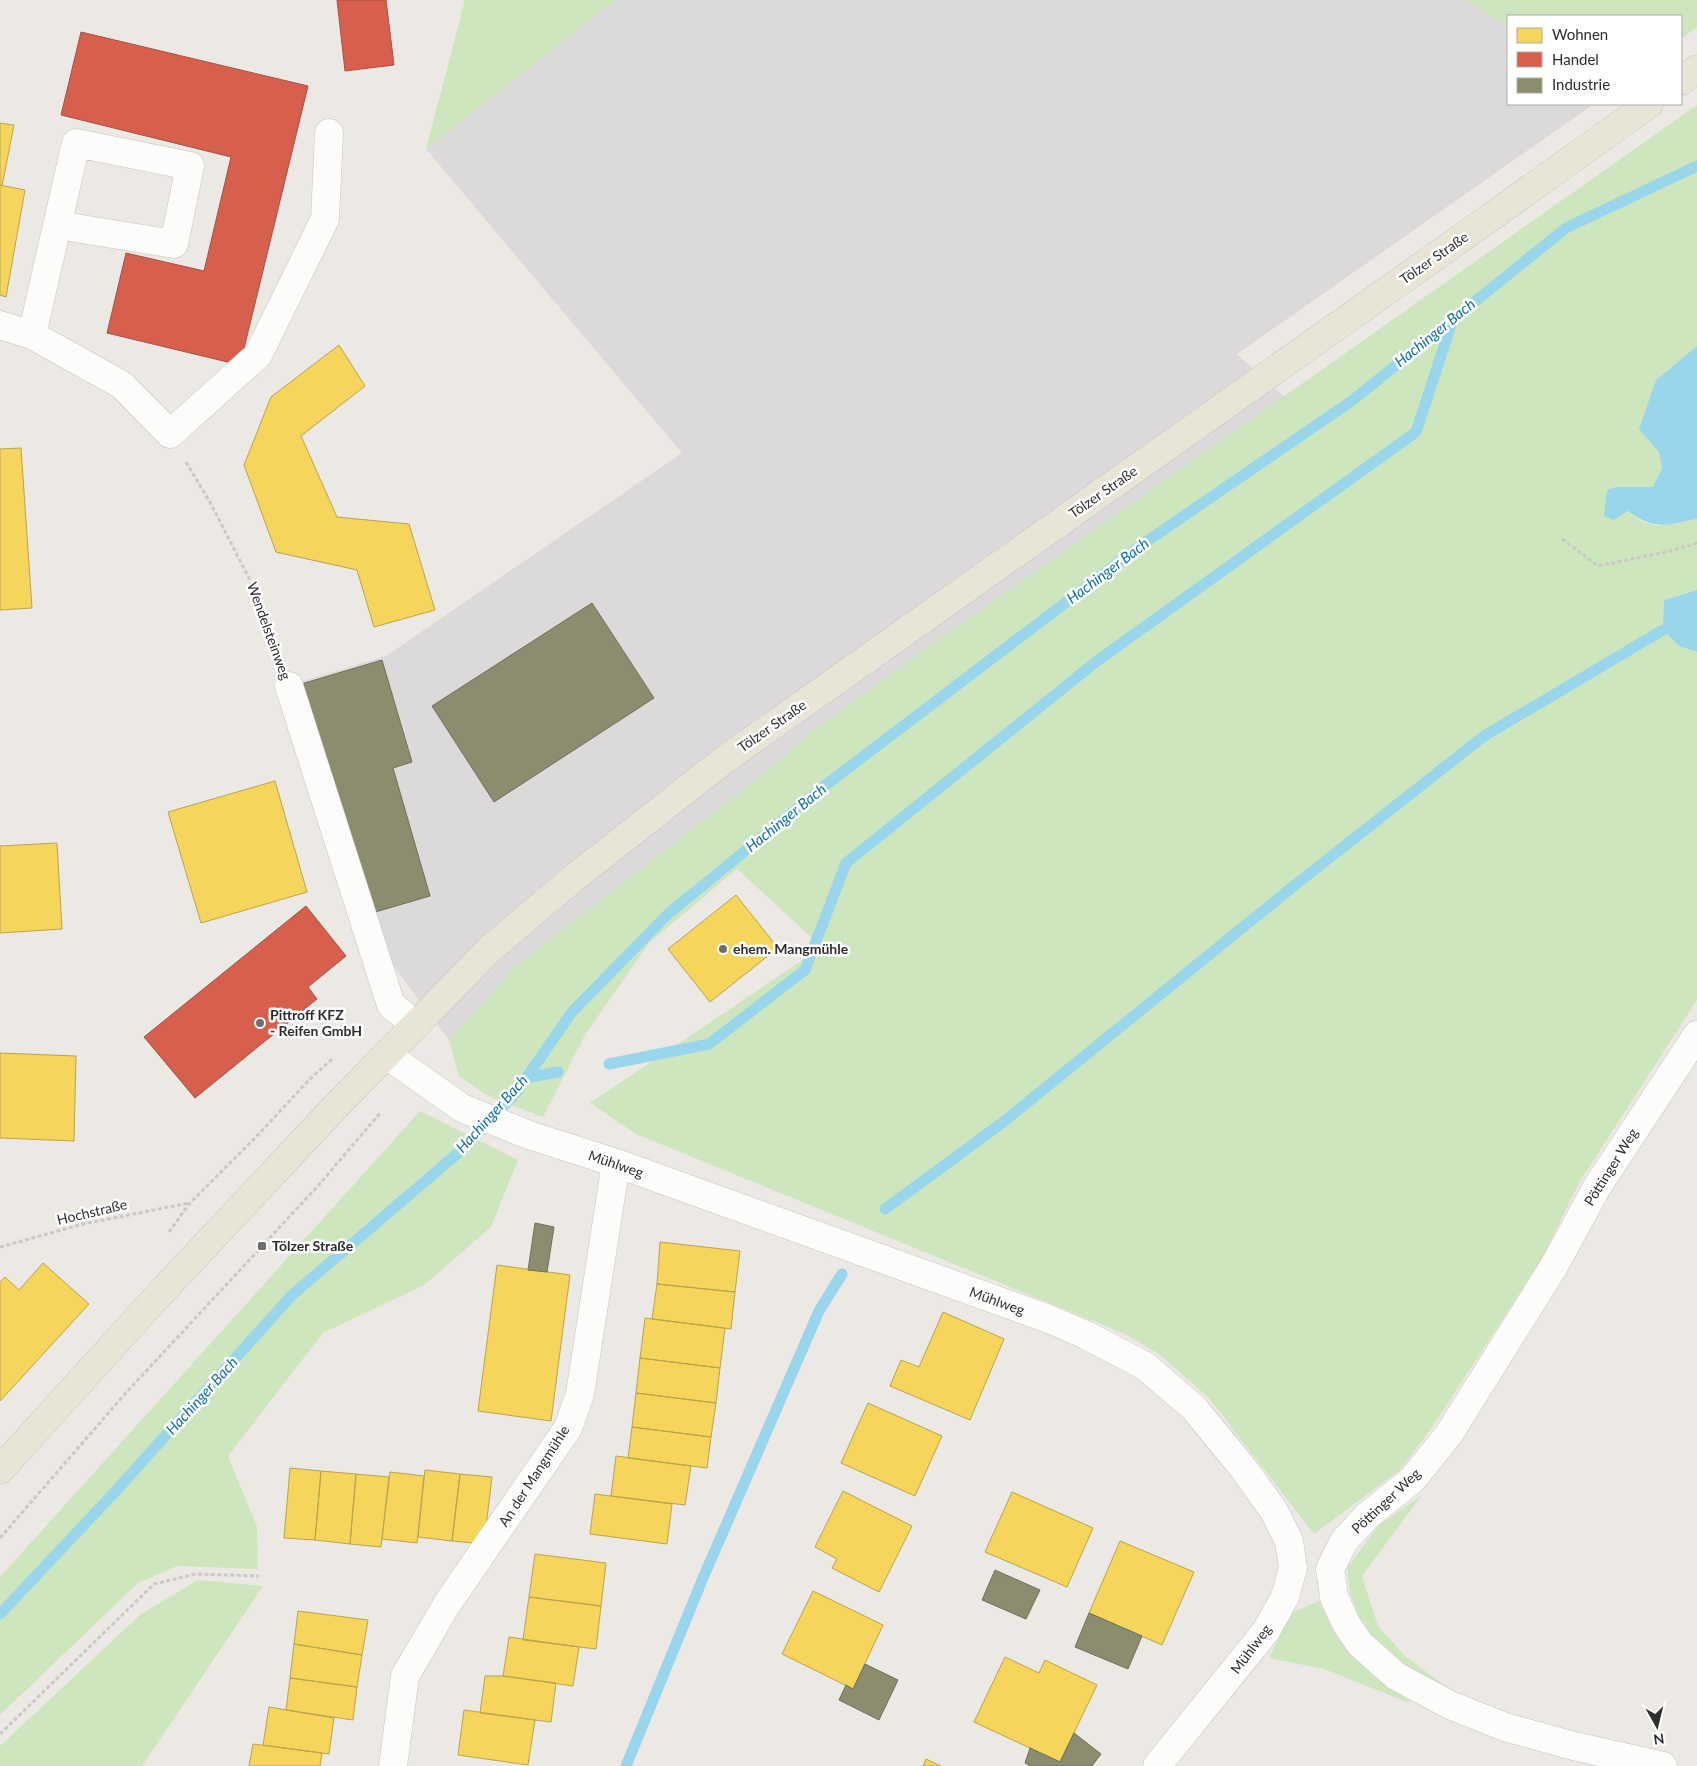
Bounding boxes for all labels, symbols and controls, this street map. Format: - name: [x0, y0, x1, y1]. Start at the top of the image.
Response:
- legend: [1507, 15, 1682, 105]
- text: Wohnen: [1552, 25, 1608, 43]
- text: Handel: [1552, 50, 1599, 68]
- text: Industrie: [1552, 75, 1610, 93]
- street label: Tölzer Straße: [1396, 228, 1471, 287]
- water label: Hachinger Bach: [1391, 294, 1478, 370]
- street label: Tölzer Straße: [1065, 462, 1140, 521]
- water label: Hachinger Bach: [1063, 533, 1152, 607]
- street label: Wendelsteinweg: [244, 580, 295, 682]
- street label: Tölzer Straße: [734, 696, 809, 755]
- water label: Hachinger Bach: [742, 779, 829, 855]
- place label: ehem. Mangmühle: [733, 940, 849, 957]
- marker: ehem. Mangmühle: [717, 943, 729, 955]
- place label: Pittroff KFZ - Reifen GmbH: [270, 1006, 362, 1039]
- marker: Pittroff KFZ - Reifen GmbH: [254, 1017, 266, 1029]
- water label: Hachinger Bach: [452, 1071, 531, 1156]
- street label: Pöttinger Weg: [1580, 1125, 1641, 1208]
- street label: Mühlweg: [586, 1146, 646, 1181]
- street label: Hochstraße: [55, 1195, 129, 1228]
- place label: Tölzer Straße: [272, 1237, 354, 1254]
- marker: Tölzer Straße: [256, 1240, 268, 1252]
- street label: Mühlweg: [967, 1283, 1027, 1318]
- water label: Hachinger Bach: [162, 1353, 241, 1438]
- street label: An der Mangmühle: [495, 1422, 573, 1529]
- street label: Pöttinger Weg: [1348, 1464, 1424, 1537]
- street label: Mühlweg: [1227, 1621, 1275, 1677]
- north arrow: [1632, 1701, 1682, 1751]
- text: N: [1652, 1730, 1665, 1749]

